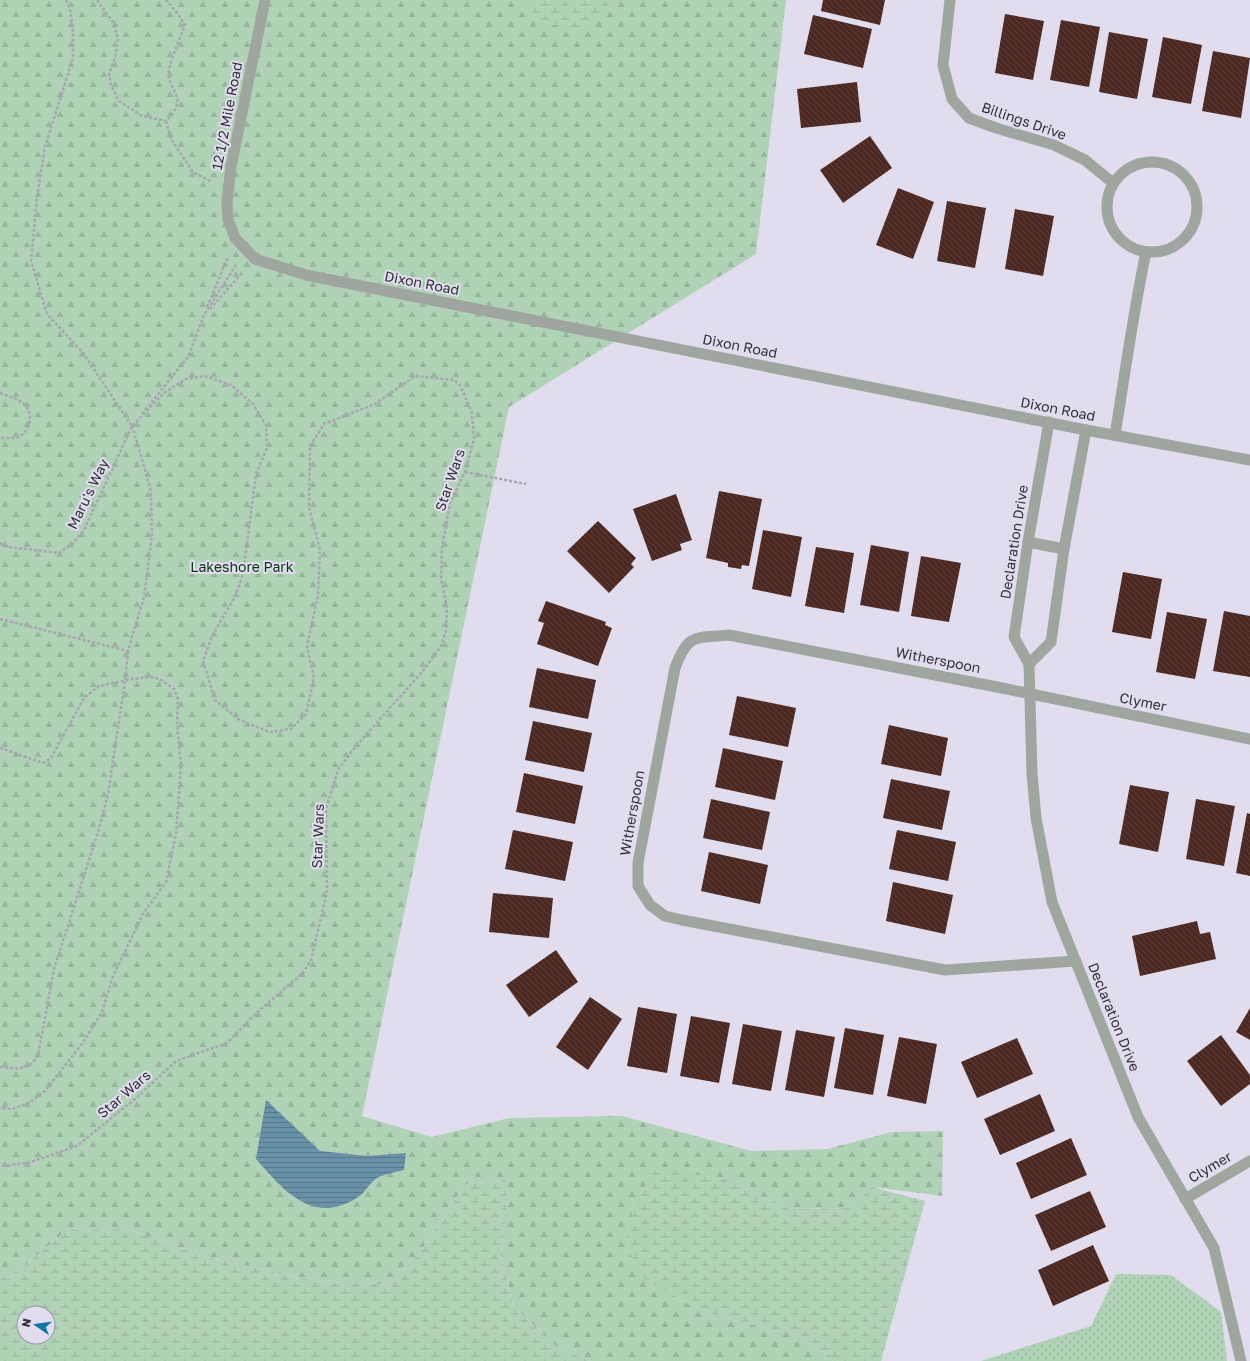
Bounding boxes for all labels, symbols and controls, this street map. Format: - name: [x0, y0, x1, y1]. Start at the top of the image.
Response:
- street label: 12 1/2 Mile Road: [208, 60, 245, 171]
- street label: Billings Drive: [979, 98, 1069, 143]
- street label: Dixon Road: [383, 267, 461, 298]
- street label: Dixon Road: [701, 330, 779, 361]
- street label: Dixon Road: [1019, 393, 1097, 424]
- street label: Star Wars: [431, 446, 468, 513]
- street label: Maru's Way: [63, 456, 112, 532]
- street label: Declaration Drive: [996, 484, 1031, 600]
- park label: Lakeshore Park: [190, 558, 294, 575]
- street label: Witherspoon: [894, 643, 982, 676]
- street label: Clymer: [1118, 689, 1169, 714]
- street label: Witherspoon: [616, 769, 647, 857]
- street label: Star Wars: [308, 803, 327, 869]
- street label: Declaration Drive: [1085, 960, 1144, 1074]
- street label: Star Wars: [94, 1066, 154, 1121]
- street label: Clymer: [1185, 1147, 1235, 1186]
- north arrow: [16, 1305, 56, 1345]
- text: N: [18, 1317, 33, 1328]

